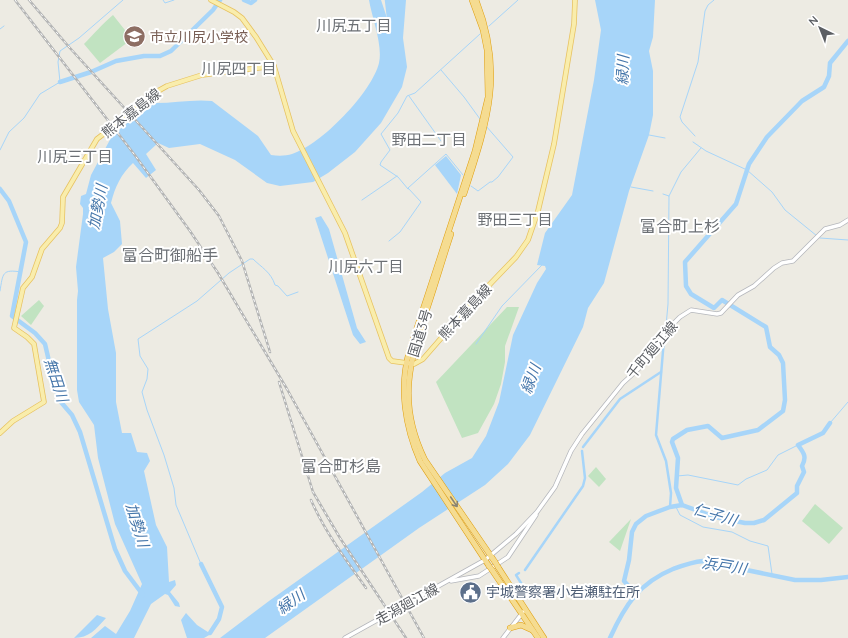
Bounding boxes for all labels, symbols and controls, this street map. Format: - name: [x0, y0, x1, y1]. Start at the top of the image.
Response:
- north arrow: [800, 8, 840, 48]
- text: N: [805, 13, 821, 29]
- district label: 川尻五丁目: [316, 16, 392, 35]
- school or university icon: 市立川尻小学校: [122, 24, 148, 50]
- place label: 市立川尻小学校: [150, 28, 248, 46]
- water label: 緑川: [612, 53, 633, 85]
- district label: 川尻四丁目: [201, 59, 277, 78]
- street label: 熊本嘉島線: [98, 84, 164, 142]
- district label: 野田二丁目: [391, 130, 467, 149]
- district label: 川尻三丁目: [37, 147, 113, 166]
- water label: 加勢川: [84, 181, 112, 231]
- district label: 野田三丁目: [477, 210, 553, 229]
- district label: 富合町上杉: [640, 216, 720, 236]
- district label: 富合町御船手: [122, 245, 218, 265]
- district label: 川尻六丁目: [328, 257, 404, 276]
- street label: 熊本嘉島線: [435, 280, 495, 344]
- street label: 国道3号: [404, 307, 436, 359]
- street label: 千町廻江線: [623, 317, 681, 383]
- water label: 無田川: [40, 356, 73, 406]
- water label: 緑川: [516, 360, 545, 396]
- district label: 富合町杉島: [301, 456, 381, 476]
- one-way arrow: [450, 496, 458, 507]
- water label: 仁子川: [691, 499, 741, 530]
- water label: 加勢川: [122, 501, 154, 551]
- water label: 浜戸川: [700, 553, 750, 579]
- street label: 走潟廻江線: [372, 579, 442, 629]
- public building icon: 宇城警察署小岩瀬駐在所: [457, 579, 483, 605]
- place label: 宇城警察署小岩瀬駐在所: [486, 583, 640, 601]
- water label: 緑川: [273, 584, 310, 618]

